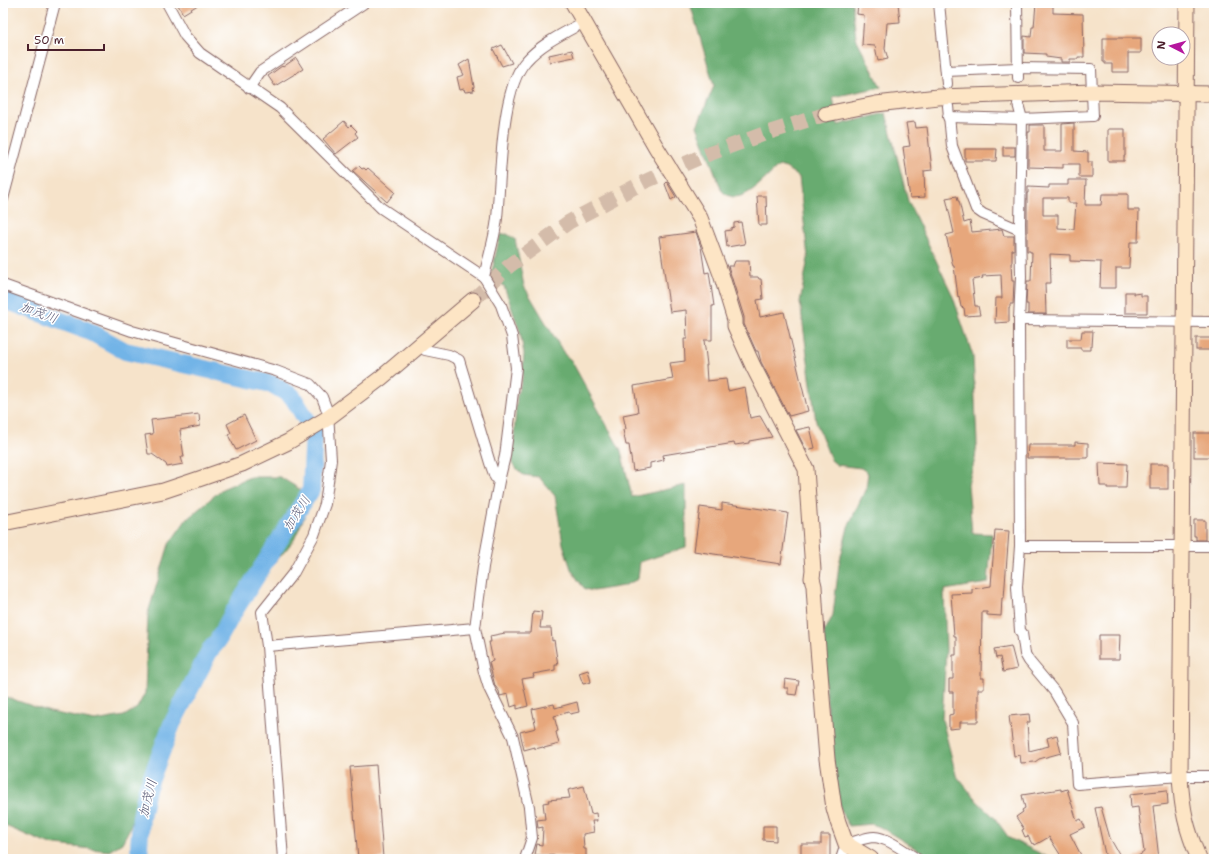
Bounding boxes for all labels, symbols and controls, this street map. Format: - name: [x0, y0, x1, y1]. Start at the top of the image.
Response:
- scale bar: [28, 26, 104, 52]
- north arrow: [1151, 26, 1191, 66]
- text: 50 m: [34, 32, 64, 48]
- text: N: [1154, 40, 1169, 50]
- water label: 加茂川: [18, 298, 60, 327]
- water label: 加茂川: [279, 492, 314, 534]
- water label: 加茂川: [135, 777, 160, 819]

